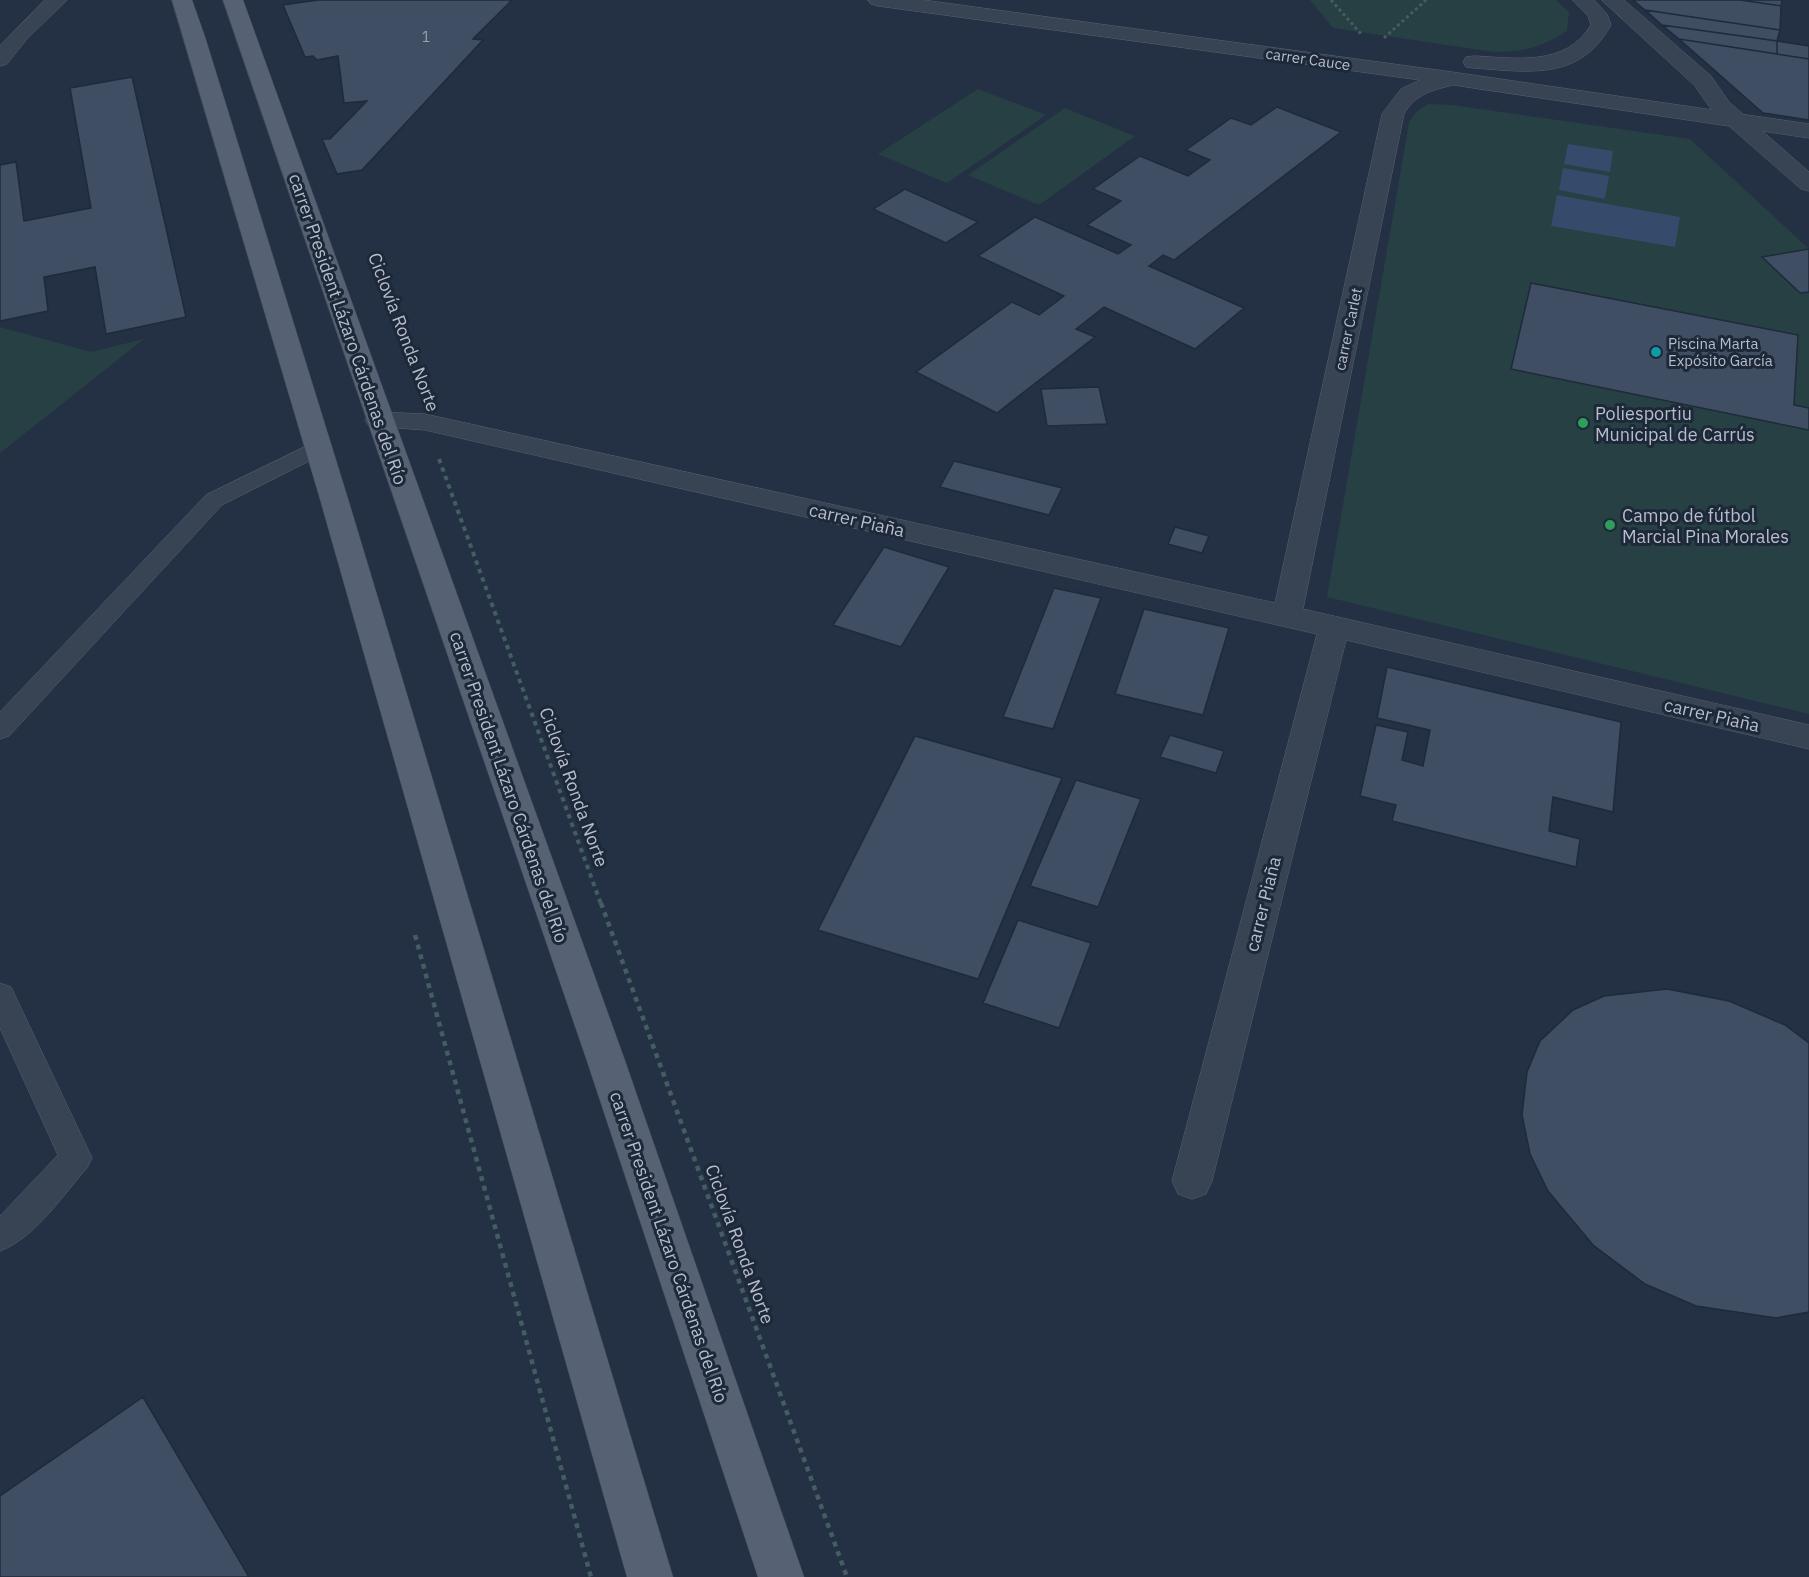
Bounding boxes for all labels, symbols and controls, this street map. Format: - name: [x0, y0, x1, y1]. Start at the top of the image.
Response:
- house number: 1: [422, 28, 430, 46]
- street label: carrer Cauce: [1264, 44, 1352, 74]
- street label: carrer President Lázaro Cárdenas del Río: [284, 170, 412, 488]
- street label: Ciclovía Ronda Norte: [363, 249, 445, 415]
- street label: carrer Carlet: [1330, 286, 1366, 372]
- place label: Piscina Marta Expósito García: [1668, 334, 1773, 370]
- marker: Piscina Marta Expósito García: [1649, 345, 1663, 359]
- place label: Poliesportiu Municipal de Carrús: [1595, 402, 1755, 446]
- marker: Poliesportiu Municipal de Carrús: [1576, 416, 1590, 430]
- street label: carrer Piaña: [807, 498, 907, 542]
- place label: Campo de fútbol Marcial Pina Morales: [1622, 504, 1789, 548]
- marker: Campo de fútbol Marcial Pina Morales: [1603, 518, 1617, 532]
- street label: carrer President Lázaro Cárdenas del Río: [445, 628, 573, 946]
- street label: carrer Piaña: [1662, 693, 1762, 737]
- street label: Ciclovía Ronda Norte: [534, 704, 614, 870]
- street label: carrer Piaña: [1240, 854, 1286, 954]
- street label: carrer President Lázaro Cárdenas del Río: [605, 1088, 733, 1406]
- street label: Ciclovía Ronda Norte: [700, 1161, 780, 1327]

